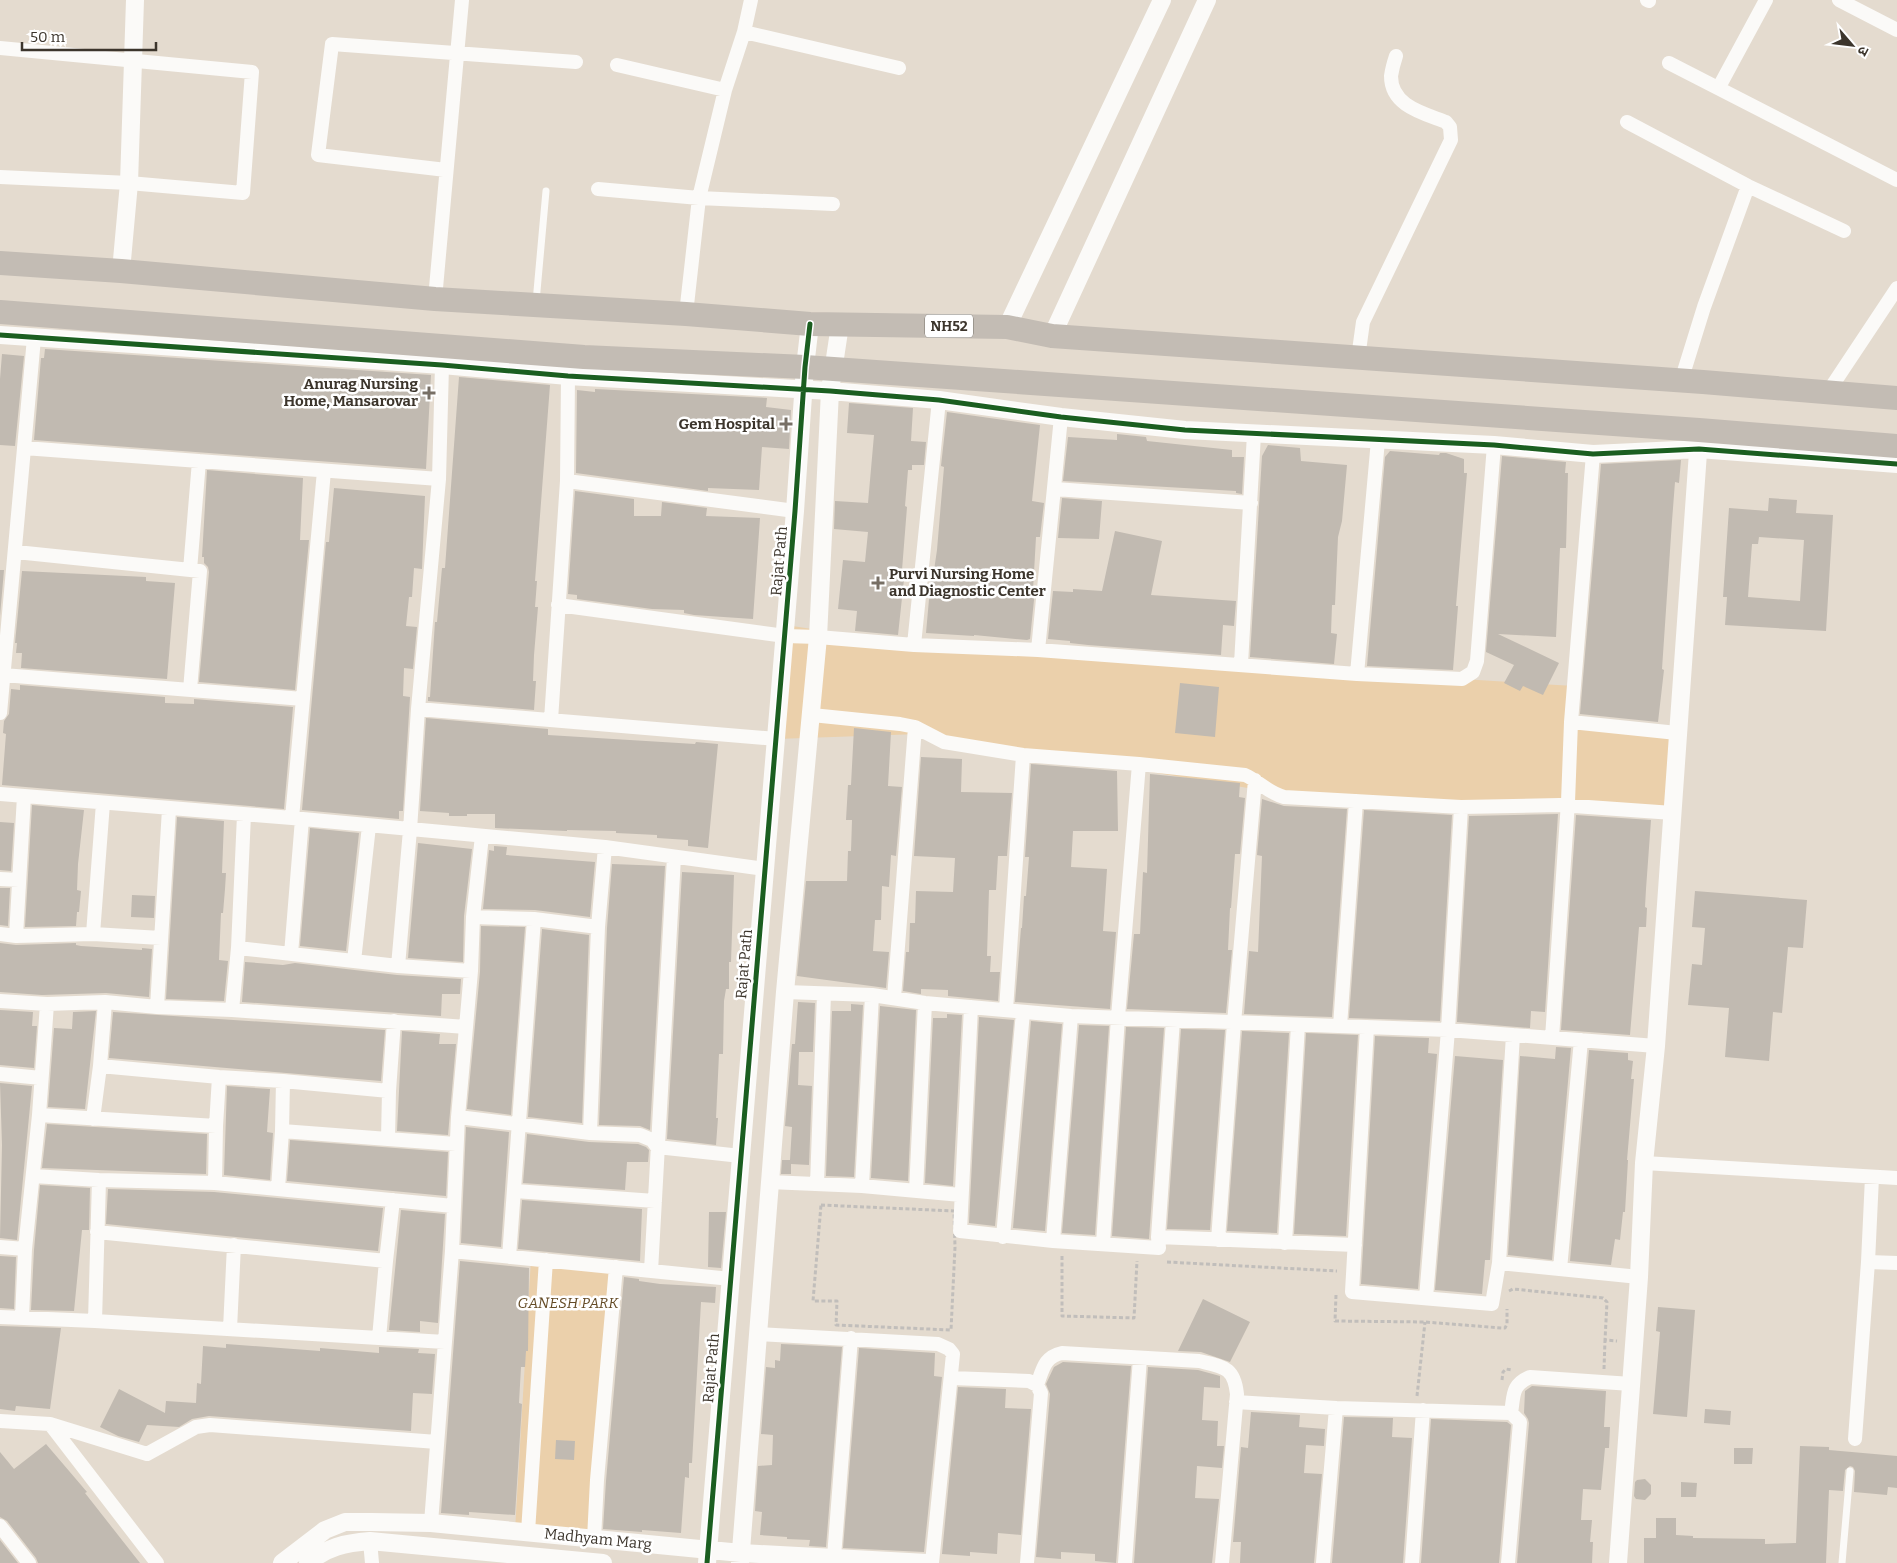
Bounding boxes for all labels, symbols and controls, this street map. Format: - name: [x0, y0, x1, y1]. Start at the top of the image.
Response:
- scale bar: [22, 20, 156, 52]
- north arrow: [1827, 20, 1877, 70]
- text: 50 m: [30, 28, 66, 46]
- text: उ: [1853, 43, 1872, 59]
- road number: NH52: [925, 314, 973, 338]
- place label: Anurag Nursing Home, Mansarovar: [283, 375, 418, 410]
- marker: Anurag Nursing Home, Mansarovar: [422, 386, 436, 400]
- place label: Gem Hospital: [679, 415, 775, 433]
- marker: Gem Hospital: [779, 417, 793, 431]
- street label: Rajat Path: [767, 525, 791, 597]
- place label: Purvi Nursing Home and Diagnostic Center: [889, 565, 1046, 600]
- marker: Purvi Nursing Home and Diagnostic Center: [871, 576, 885, 590]
- street label: Rajat Path: [732, 928, 756, 1000]
- park label: GANESH PARK: [518, 1294, 619, 1312]
- street label: Rajat Path: [699, 1332, 723, 1404]
- street label: Madhyam Marg: [543, 1524, 653, 1554]

